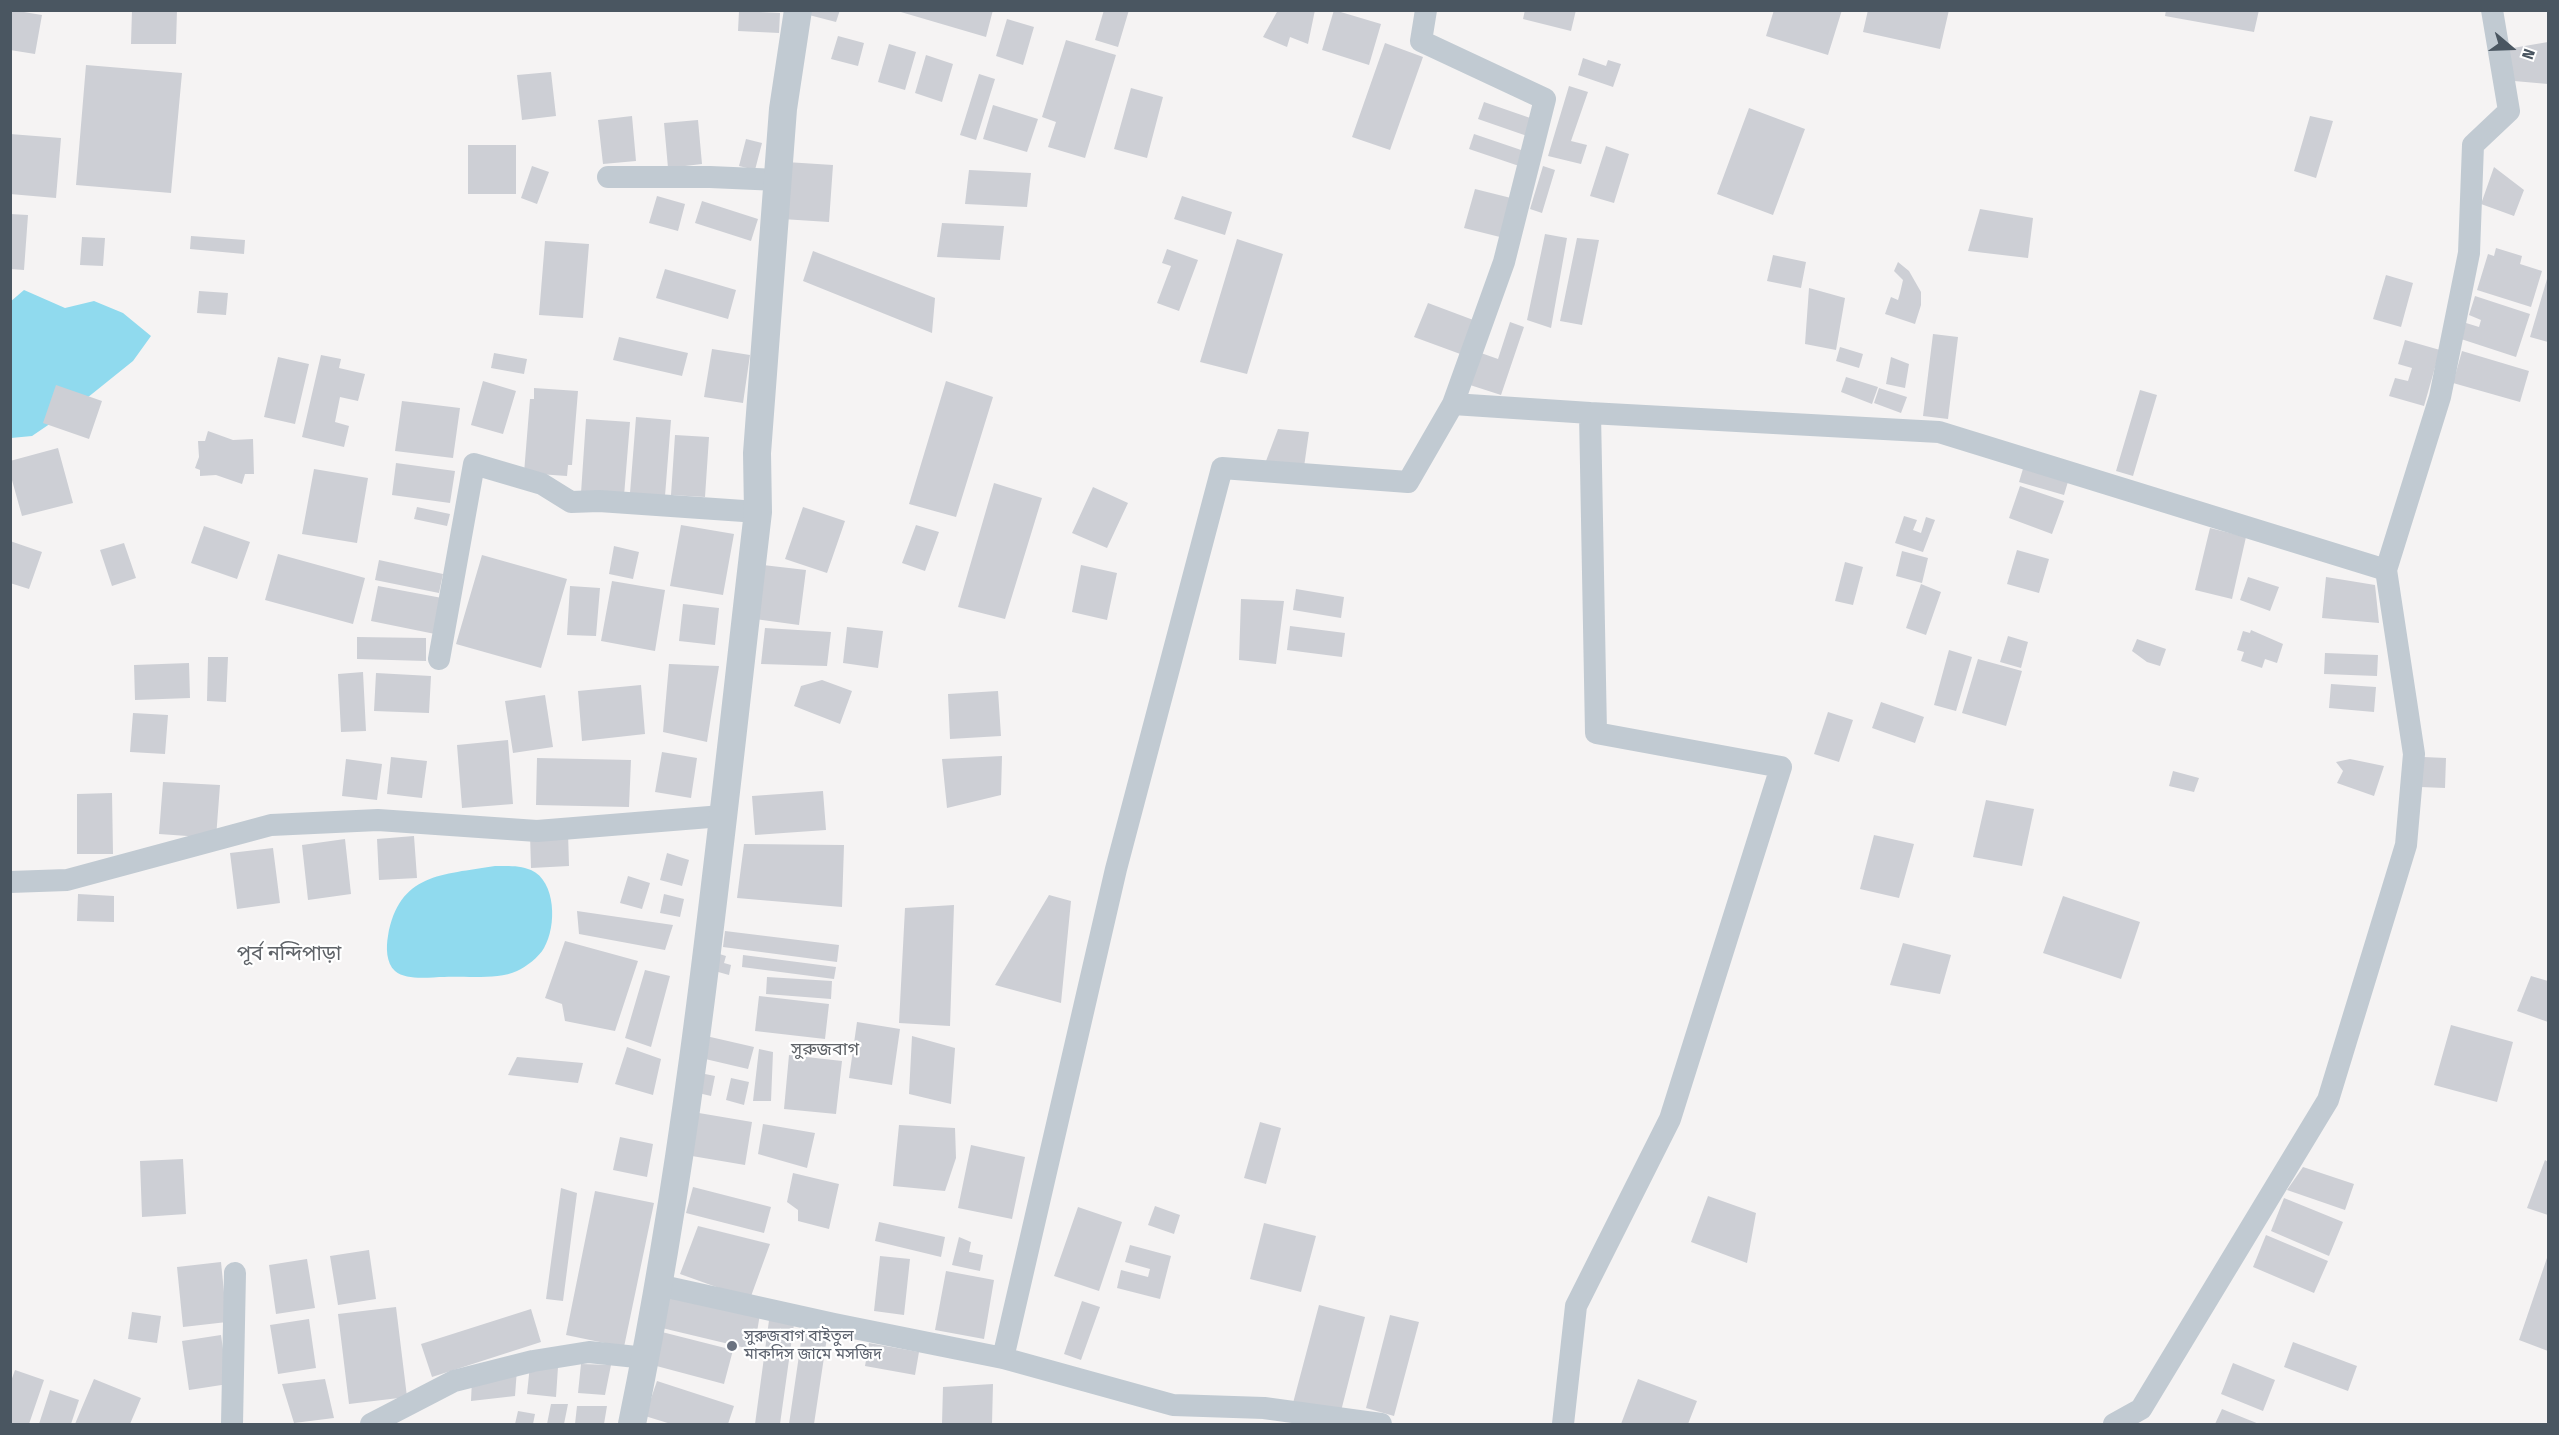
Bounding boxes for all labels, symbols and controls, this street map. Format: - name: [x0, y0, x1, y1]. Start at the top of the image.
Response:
- north arrow: [2481, 18, 2541, 78]
- text: N: [2518, 46, 2539, 62]
- district label: পূর্ব নন্দিপাড়া: [237, 942, 341, 966]
- district label: সুরুজবাগ: [791, 1039, 859, 1061]
- place label: সুরুজবাগ বাইতুল মাকদিস জামে মসজিদ: [744, 1327, 882, 1365]
- marker: সুরুজবাগ বাইতুল মাকদিস জামে মসজিদ: [725, 1339, 739, 1353]

